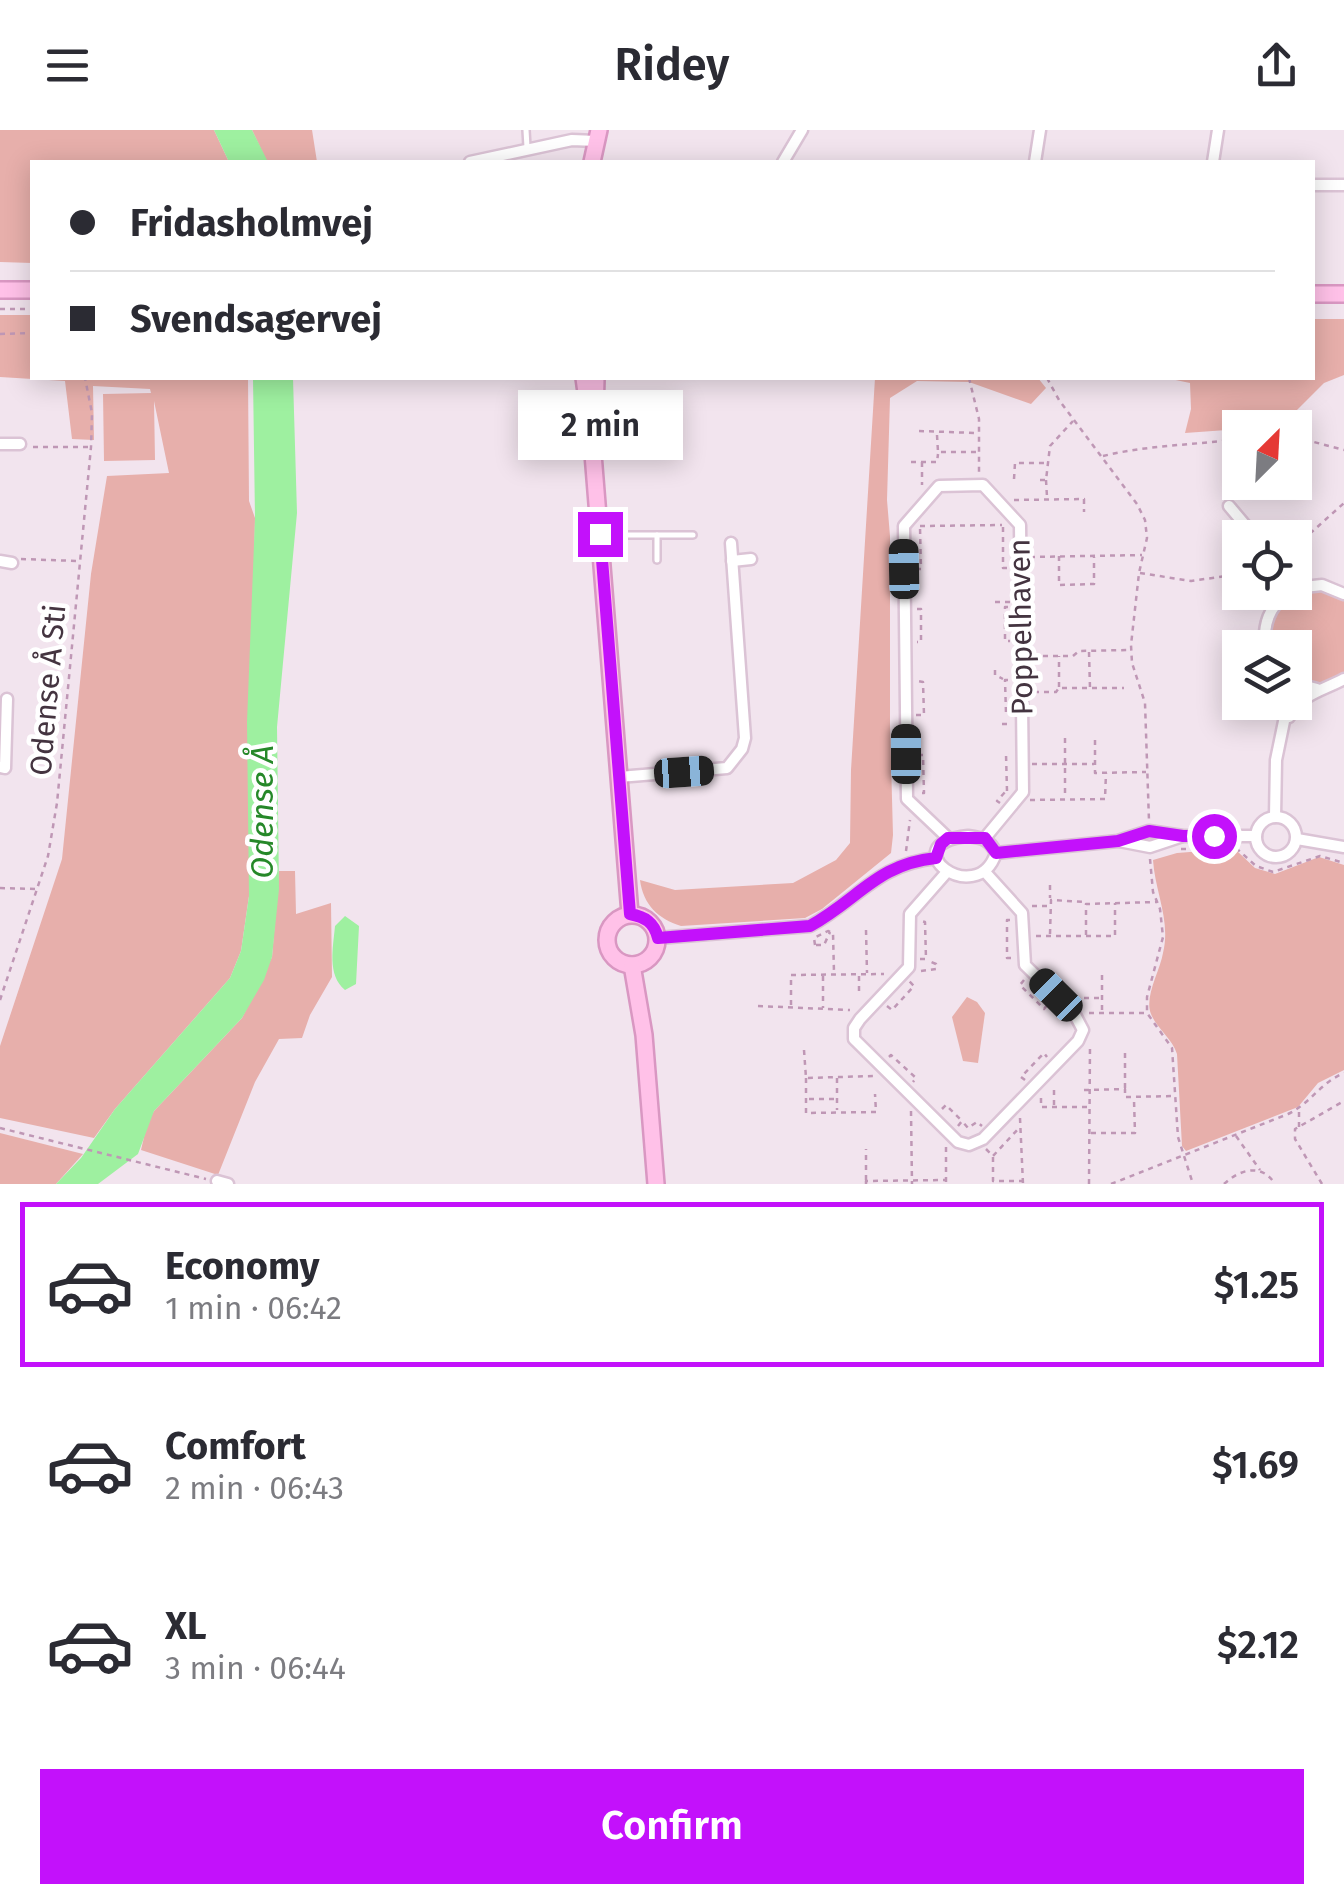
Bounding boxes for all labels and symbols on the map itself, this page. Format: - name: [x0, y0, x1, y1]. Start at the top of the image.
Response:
- callout: 2 min: [518, 389, 682, 459]
- north arrow: [1222, 410, 1312, 500]
- route end: [578, 512, 623, 557]
- street label: Poppelhaven: [1001, 538, 1041, 716]
- car: [888, 539, 920, 599]
- street label: Odense Å Sti: [22, 603, 73, 777]
- car: [891, 724, 921, 784]
- water label: Odense Å: [242, 745, 281, 879]
- car: [653, 755, 715, 789]
- route start: [1192, 814, 1237, 859]
- car: [1024, 963, 1088, 1027]

